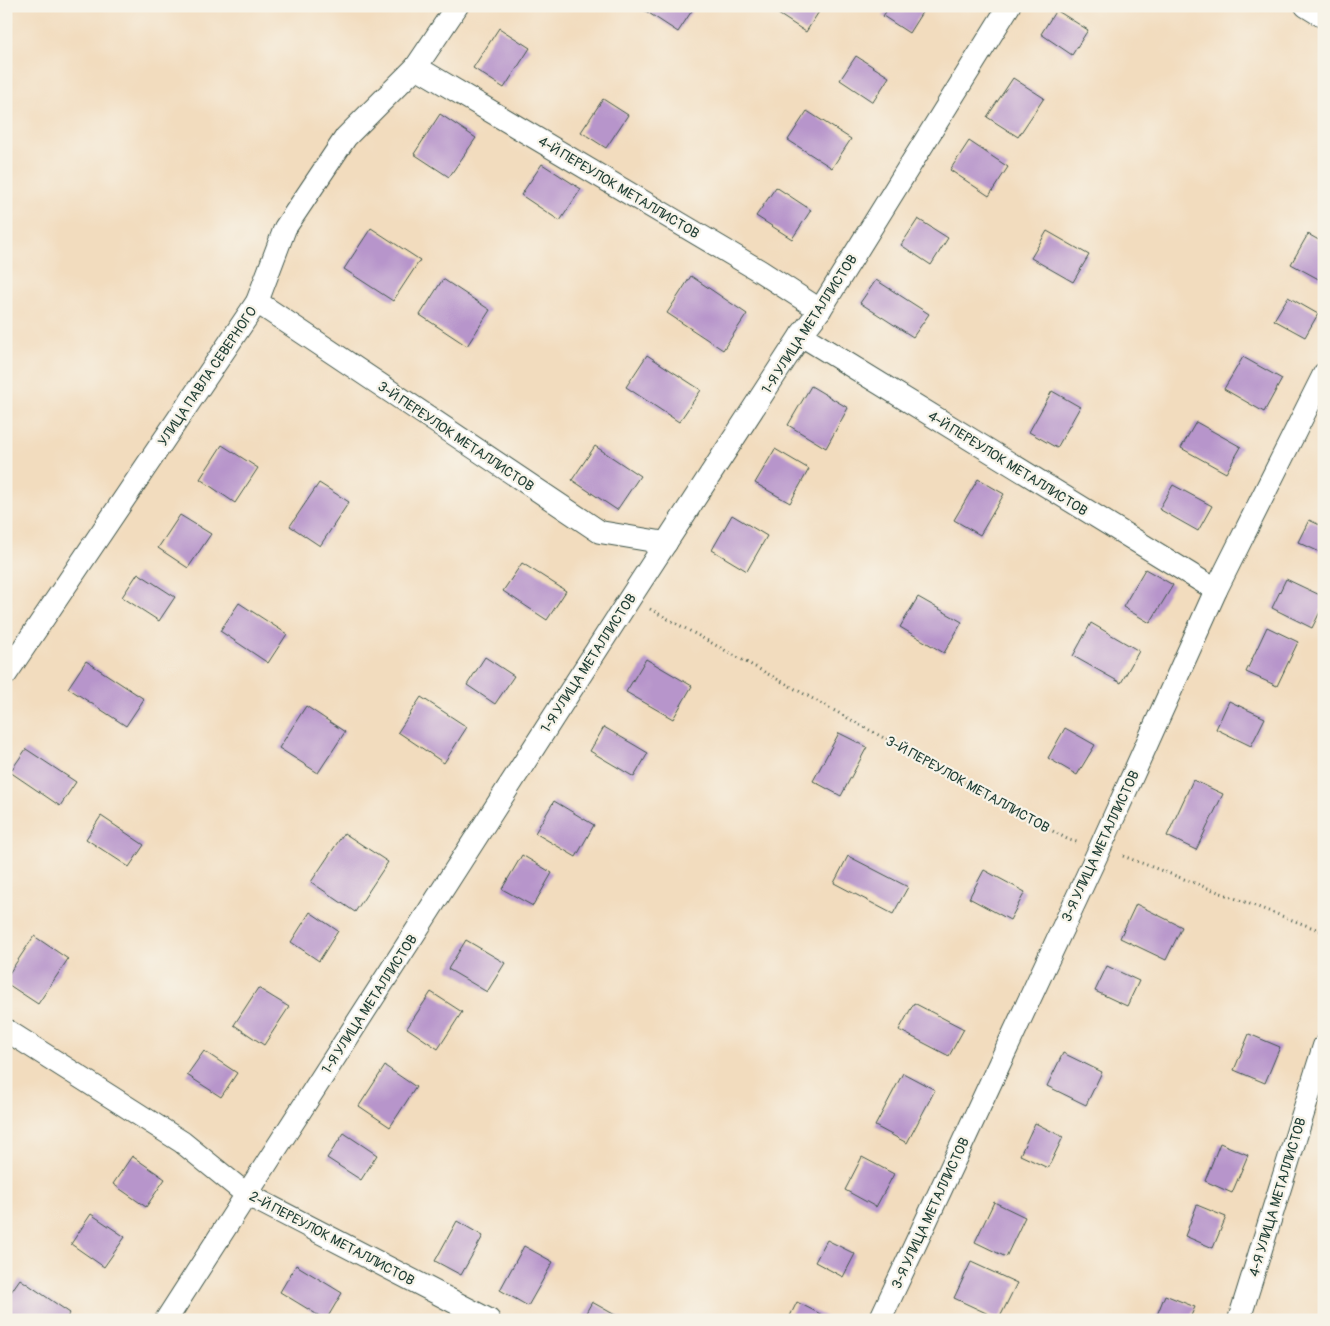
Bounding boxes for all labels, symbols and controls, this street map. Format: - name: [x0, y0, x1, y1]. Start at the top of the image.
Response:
- street label: 4-Й ПЕРЕУЛОК МЕТАЛЛИСТОВ: [535, 133, 702, 242]
- street label: 1-Я УЛИЦА МЕТАЛЛИСТОВ: [758, 251, 861, 397]
- street label: УЛИЦА ПАВЛА СЕВЕРНОГО: [154, 303, 261, 449]
- street label: 3-Й ПЕРЕУЛОК МЕТАЛЛИСТОВ: [374, 378, 537, 495]
- street label: 4-Й ПЕРЕУЛОК МЕТАЛЛИСТОВ: [925, 407, 1091, 520]
- street label: 1-Я УЛИЦА МЕТАЛЛИСТОВ: [537, 590, 640, 736]
- street label: 3-Й ПЕРЕУЛОК МЕТАЛЛИСТОВ: [883, 732, 1053, 837]
- street label: 3-Я УЛИЦА МЕТАЛЛИСТОВ: [1058, 768, 1143, 924]
- street label: 1-Я УЛИЦА МЕТАЛЛИСТОВ: [318, 931, 421, 1077]
- street label: 4-Я УЛИЦА МЕТАЛЛИСТОВ: [1245, 1116, 1310, 1279]
- street label: 3-Я УЛИЦА МЕТАЛЛИСТОВ: [888, 1135, 973, 1291]
- street label: 2-Й ПЕРЕУЛОК МЕТАЛЛИСТОВ: [246, 1188, 417, 1289]

